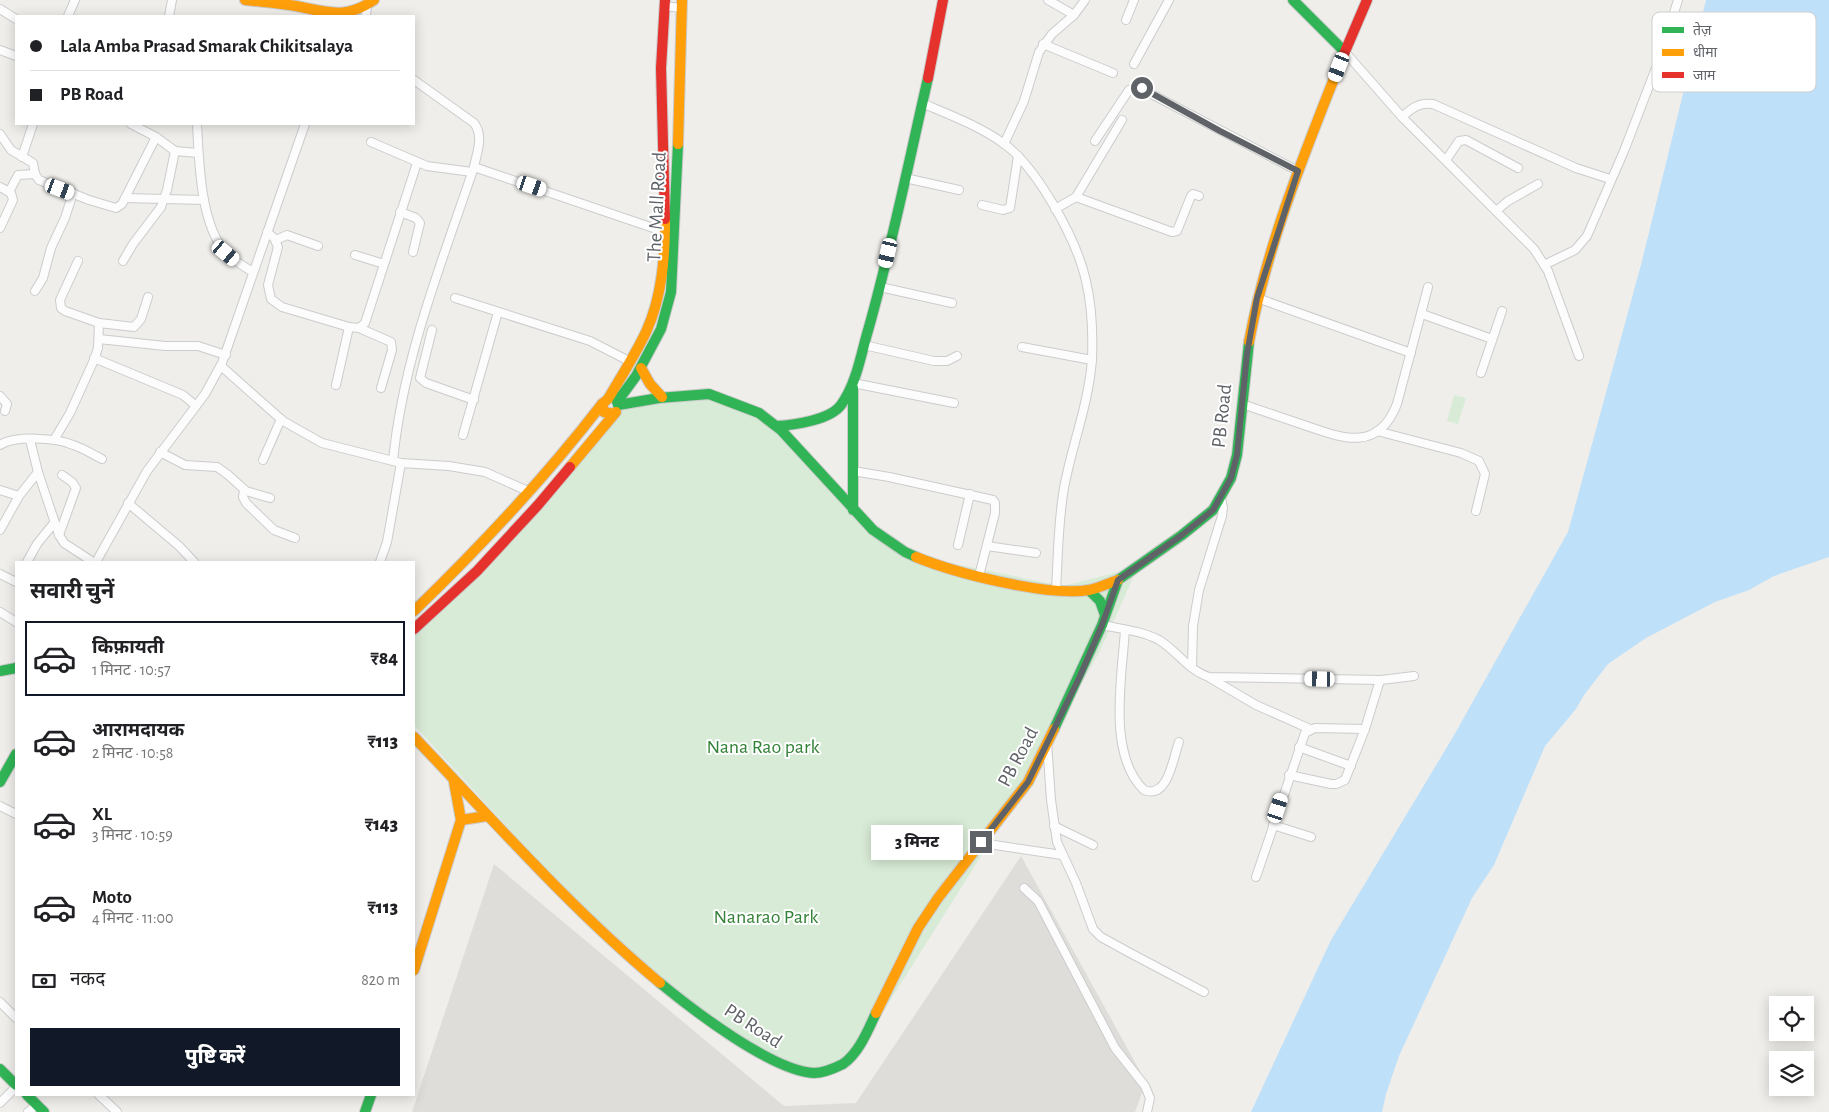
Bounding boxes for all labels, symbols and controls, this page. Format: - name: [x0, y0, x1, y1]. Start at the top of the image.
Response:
- legend: [1652, 12, 1816, 92]
- text: तेज़: [1693, 21, 1712, 38]
- text: Lala Amba Prasad Smarak Chikitsalaya: [60, 37, 353, 56]
- text: धीमा: [1693, 44, 1718, 60]
- car: [1326, 50, 1351, 84]
- text: जाम: [1693, 69, 1716, 83]
- route start: [1131, 77, 1153, 99]
- text: PB Road: [60, 85, 123, 104]
- street label: The Mall Road: [644, 151, 670, 263]
- car: [515, 174, 548, 198]
- car: [43, 177, 76, 201]
- car: [877, 237, 898, 269]
- car: [209, 238, 242, 268]
- street label: PB Road: [1209, 383, 1235, 449]
- text: सवारी चुनें: [30, 580, 114, 602]
- icon: car: [32, 636, 77, 681]
- text: किफ़ायती: [92, 638, 164, 657]
- text: ₹84: [370, 649, 398, 668]
- text: 1 मिनट · 10:57: [92, 662, 171, 678]
- car: [1304, 671, 1335, 687]
- icon: car: [32, 719, 77, 764]
- text: आरामदायक: [92, 721, 184, 740]
- street label: PB Road: [994, 724, 1042, 790]
- text: ₹113: [367, 732, 398, 751]
- park label: Nana Rao park: [706, 737, 820, 757]
- text: 2 मिनट · 10:58: [92, 745, 173, 761]
- car: [1266, 791, 1289, 825]
- icon: car: [32, 802, 77, 847]
- text: XL: [92, 805, 112, 824]
- text: ₹143: [365, 815, 398, 834]
- callout: 3 मिनट: [871, 824, 964, 860]
- text: 3 मिनट · 10:59: [92, 827, 173, 843]
- route end: [970, 831, 992, 853]
- text: 3 मिनट: [895, 834, 939, 850]
- icon: car: [32, 885, 77, 930]
- text: Moto: [92, 888, 132, 907]
- text: ₹113: [367, 898, 398, 917]
- park label: Nanarao Park: [714, 907, 818, 927]
- text: 4 मिनट · 11:00: [92, 910, 174, 926]
- icon: cash: [30, 967, 58, 995]
- text: नकद: [70, 970, 105, 989]
- text: 820 m: [361, 972, 400, 988]
- map controls: [1769, 996, 1814, 1096]
- button: locate: [1769, 996, 1814, 1041]
- street label: PB Road: [721, 1000, 785, 1052]
- button: पुष्टि करें: [30, 1028, 400, 1086]
- button: layers: [1769, 1051, 1814, 1096]

